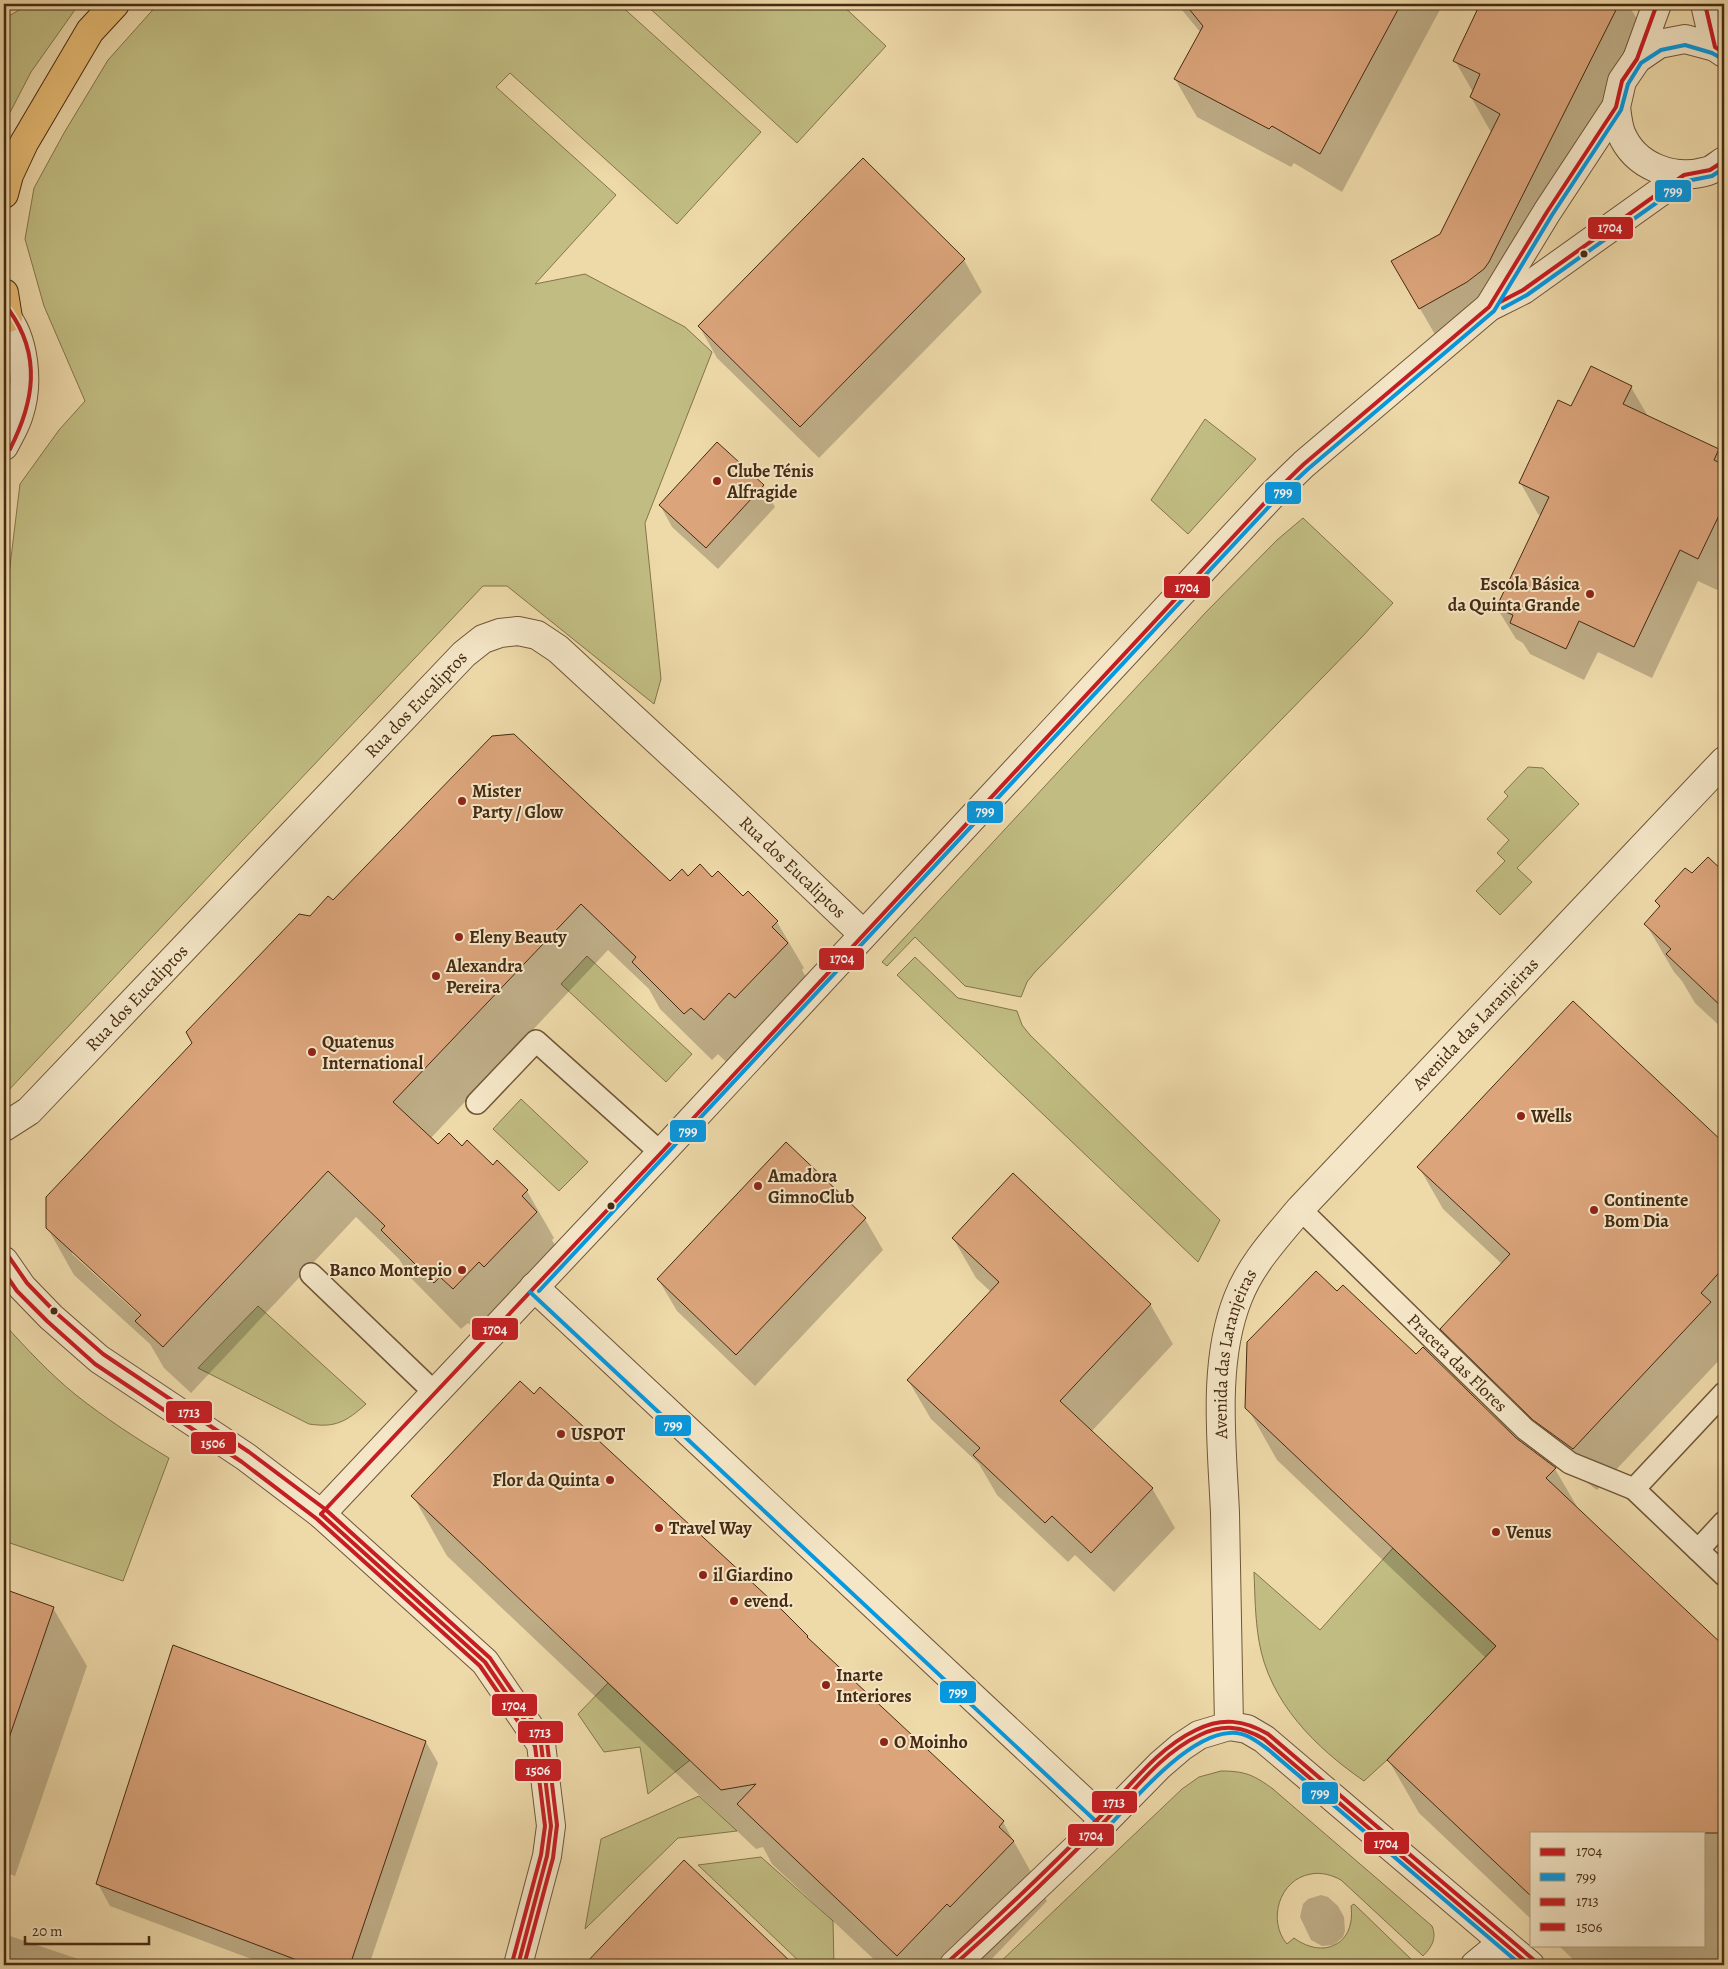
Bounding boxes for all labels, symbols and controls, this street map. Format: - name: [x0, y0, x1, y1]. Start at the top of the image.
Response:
- line badge: 799: [1654, 179, 1692, 203]
- text: 799: [1664, 182, 1683, 201]
- line badge: 1704: [1587, 216, 1634, 240]
- text: 1704: [1598, 218, 1623, 237]
- unlabelled marker: [1579, 249, 1589, 259]
- place label: Clube Ténis Alfragide: [726, 459, 814, 504]
- marker: Clube Ténis Alfragide: [711, 475, 723, 487]
- line badge: 799: [1264, 481, 1302, 505]
- text: 799: [1274, 483, 1293, 502]
- place label: Escola Básica da Quinta Grande: [1448, 572, 1580, 617]
- line badge: 1704: [1163, 575, 1211, 599]
- text: 1704: [1175, 578, 1200, 597]
- marker: Escola Básica da Quinta Grande: [1584, 588, 1596, 600]
- street label: Rua dos Eucaliptos: [359, 646, 473, 763]
- place label: Mister Party / Glow: [472, 779, 564, 824]
- marker: Mister Party / Glow: [456, 795, 468, 807]
- line badge: 799: [966, 800, 1004, 824]
- text: 799: [976, 802, 995, 821]
- street label: Rua dos Eucaliptos: [734, 811, 851, 924]
- place label: Eleny Beauty: [469, 925, 567, 949]
- marker: Eleny Beauty: [453, 931, 465, 943]
- street label: Rua dos Eucaliptos: [80, 939, 193, 1056]
- line badge: 1704: [818, 947, 865, 971]
- text: 1704: [830, 949, 855, 968]
- street label: Avenida das Laranjeiras: [1406, 952, 1544, 1096]
- place label: Alexandra Pereira: [445, 954, 523, 999]
- marker: Alexandra Pereira: [430, 970, 442, 982]
- place label: Quatenus International: [322, 1030, 423, 1075]
- marker: Quatenus International: [306, 1046, 318, 1058]
- place label: Wells: [1530, 1104, 1572, 1128]
- marker: Wells: [1515, 1110, 1527, 1122]
- line badge: 799: [669, 1119, 707, 1143]
- text: 799: [679, 1122, 698, 1141]
- place label: Amadora GimnoClub: [767, 1164, 854, 1209]
- marker: Amadora GimnoClub: [752, 1180, 764, 1192]
- place label: Continente Bom Dia: [1604, 1188, 1688, 1233]
- unlabelled marker: [606, 1201, 616, 1211]
- marker: Continente Bom Dia: [1588, 1204, 1600, 1216]
- place label: Banco Montepio: [329, 1258, 452, 1282]
- marker: Banco Montepio: [456, 1264, 468, 1276]
- street label: Avenida das Laranjeiras: [1209, 1264, 1262, 1440]
- unlabelled marker: [49, 1306, 59, 1316]
- street label: Praceta das Flores: [1402, 1308, 1513, 1417]
- line badge: 1704: [471, 1317, 519, 1341]
- text: 1704: [483, 1320, 508, 1339]
- line badge: 1713: [165, 1400, 213, 1424]
- text: 1713: [178, 1403, 200, 1422]
- line badge: 799: [654, 1414, 692, 1437]
- text: 799: [664, 1416, 683, 1435]
- place label: USPOT: [571, 1422, 626, 1446]
- marker: USPOT: [555, 1428, 567, 1440]
- line badge: 1506: [190, 1431, 237, 1455]
- text: 1506: [201, 1434, 226, 1453]
- place label: Flor da Quinta: [492, 1468, 600, 1492]
- marker: Flor da Quinta: [604, 1474, 616, 1486]
- place label: Travel Way: [669, 1516, 752, 1540]
- place label: Venus: [1505, 1520, 1552, 1544]
- marker: Travel Way: [653, 1522, 665, 1534]
- marker: Venus: [1490, 1526, 1502, 1538]
- place label: il Giardino: [713, 1563, 793, 1587]
- marker: il Giardino: [697, 1569, 709, 1581]
- place label: evend.: [744, 1589, 794, 1613]
- marker: evend.: [728, 1595, 740, 1607]
- place label: Inarte Interiores: [836, 1663, 912, 1708]
- marker: Inarte Interiores: [820, 1679, 832, 1691]
- line badge: 799: [939, 1680, 977, 1704]
- text: 799: [949, 1683, 968, 1702]
- line badge: 1704: [491, 1693, 538, 1717]
- text: 1704: [502, 1696, 527, 1715]
- line badge: 1713: [517, 1720, 564, 1744]
- text: 1713: [529, 1723, 551, 1742]
- place label: O Moinho: [894, 1730, 968, 1754]
- marker: O Moinho: [878, 1736, 890, 1748]
- line badge: 1506: [514, 1758, 562, 1782]
- text: 1506: [526, 1761, 551, 1780]
- line badge: 799: [1301, 1781, 1339, 1805]
- text: 799: [1311, 1784, 1330, 1803]
- line badge: 1713: [1091, 1790, 1138, 1814]
- text: 1713: [1103, 1793, 1125, 1812]
- line badge: 1704: [1067, 1823, 1115, 1847]
- text: 1704: [1079, 1826, 1104, 1845]
- line badge: 1704: [1363, 1831, 1410, 1855]
- legend: [1530, 1832, 1706, 1946]
- text: 1704: [1374, 1834, 1399, 1853]
- text: 1704: [1576, 1841, 1602, 1861]
- text: 799: [1576, 1867, 1596, 1887]
- text: 1713: [1576, 1891, 1599, 1911]
- scale bar: [25, 1914, 149, 1946]
- text: 1506: [1576, 1917, 1603, 1937]
- text: 20 m: [32, 1921, 63, 1941]

